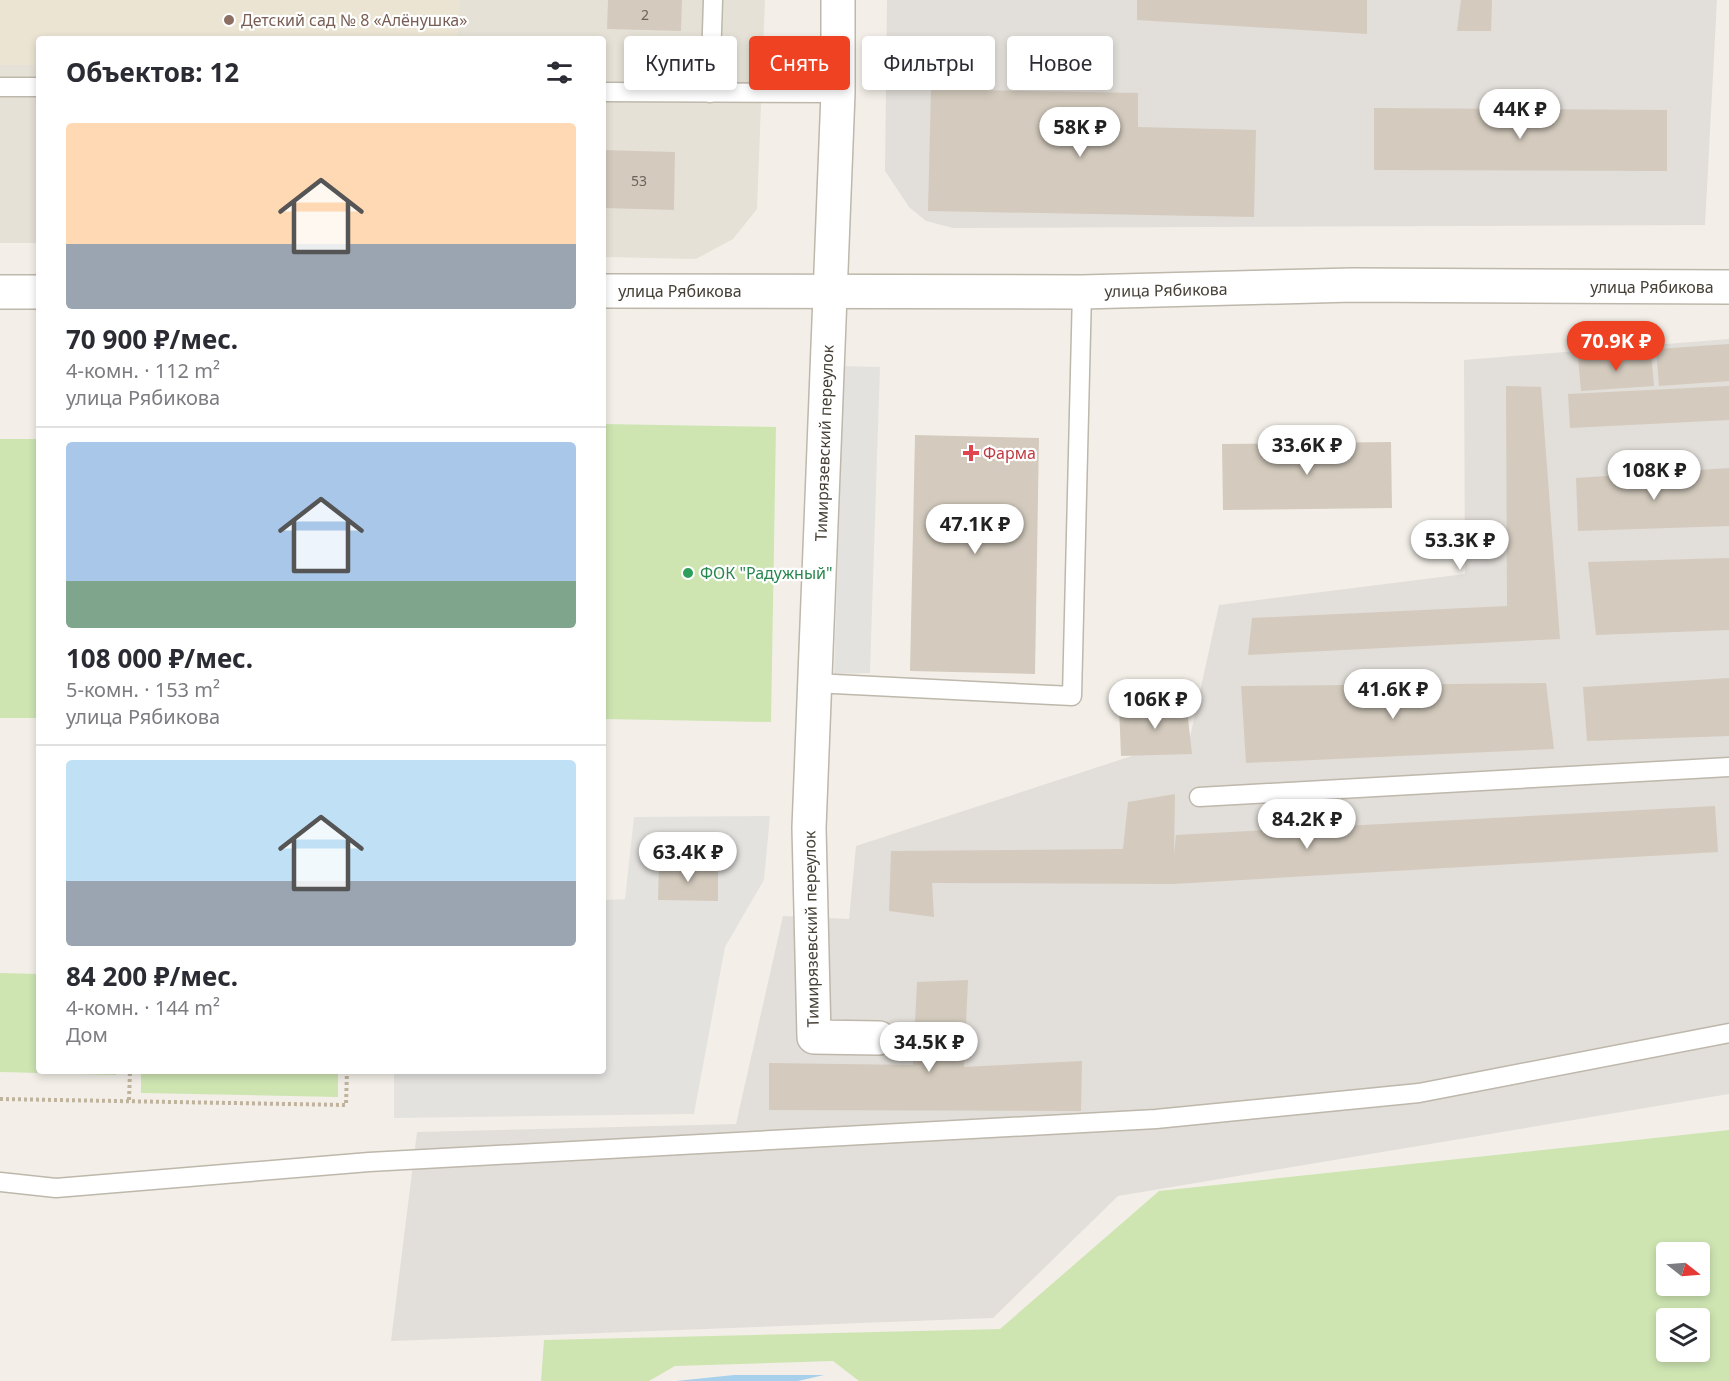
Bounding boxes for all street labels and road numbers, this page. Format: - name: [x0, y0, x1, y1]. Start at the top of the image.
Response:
- street label: улица Рябикова: [1590, 276, 1714, 298]
- street label: улица Рябикова: [1104, 278, 1228, 302]
- street label: улица Рябикова: [618, 280, 742, 302]
- street label: Тимирязевский переулок: [810, 344, 838, 542]
- street label: Тимирязевский переулок: [798, 830, 824, 1028]

